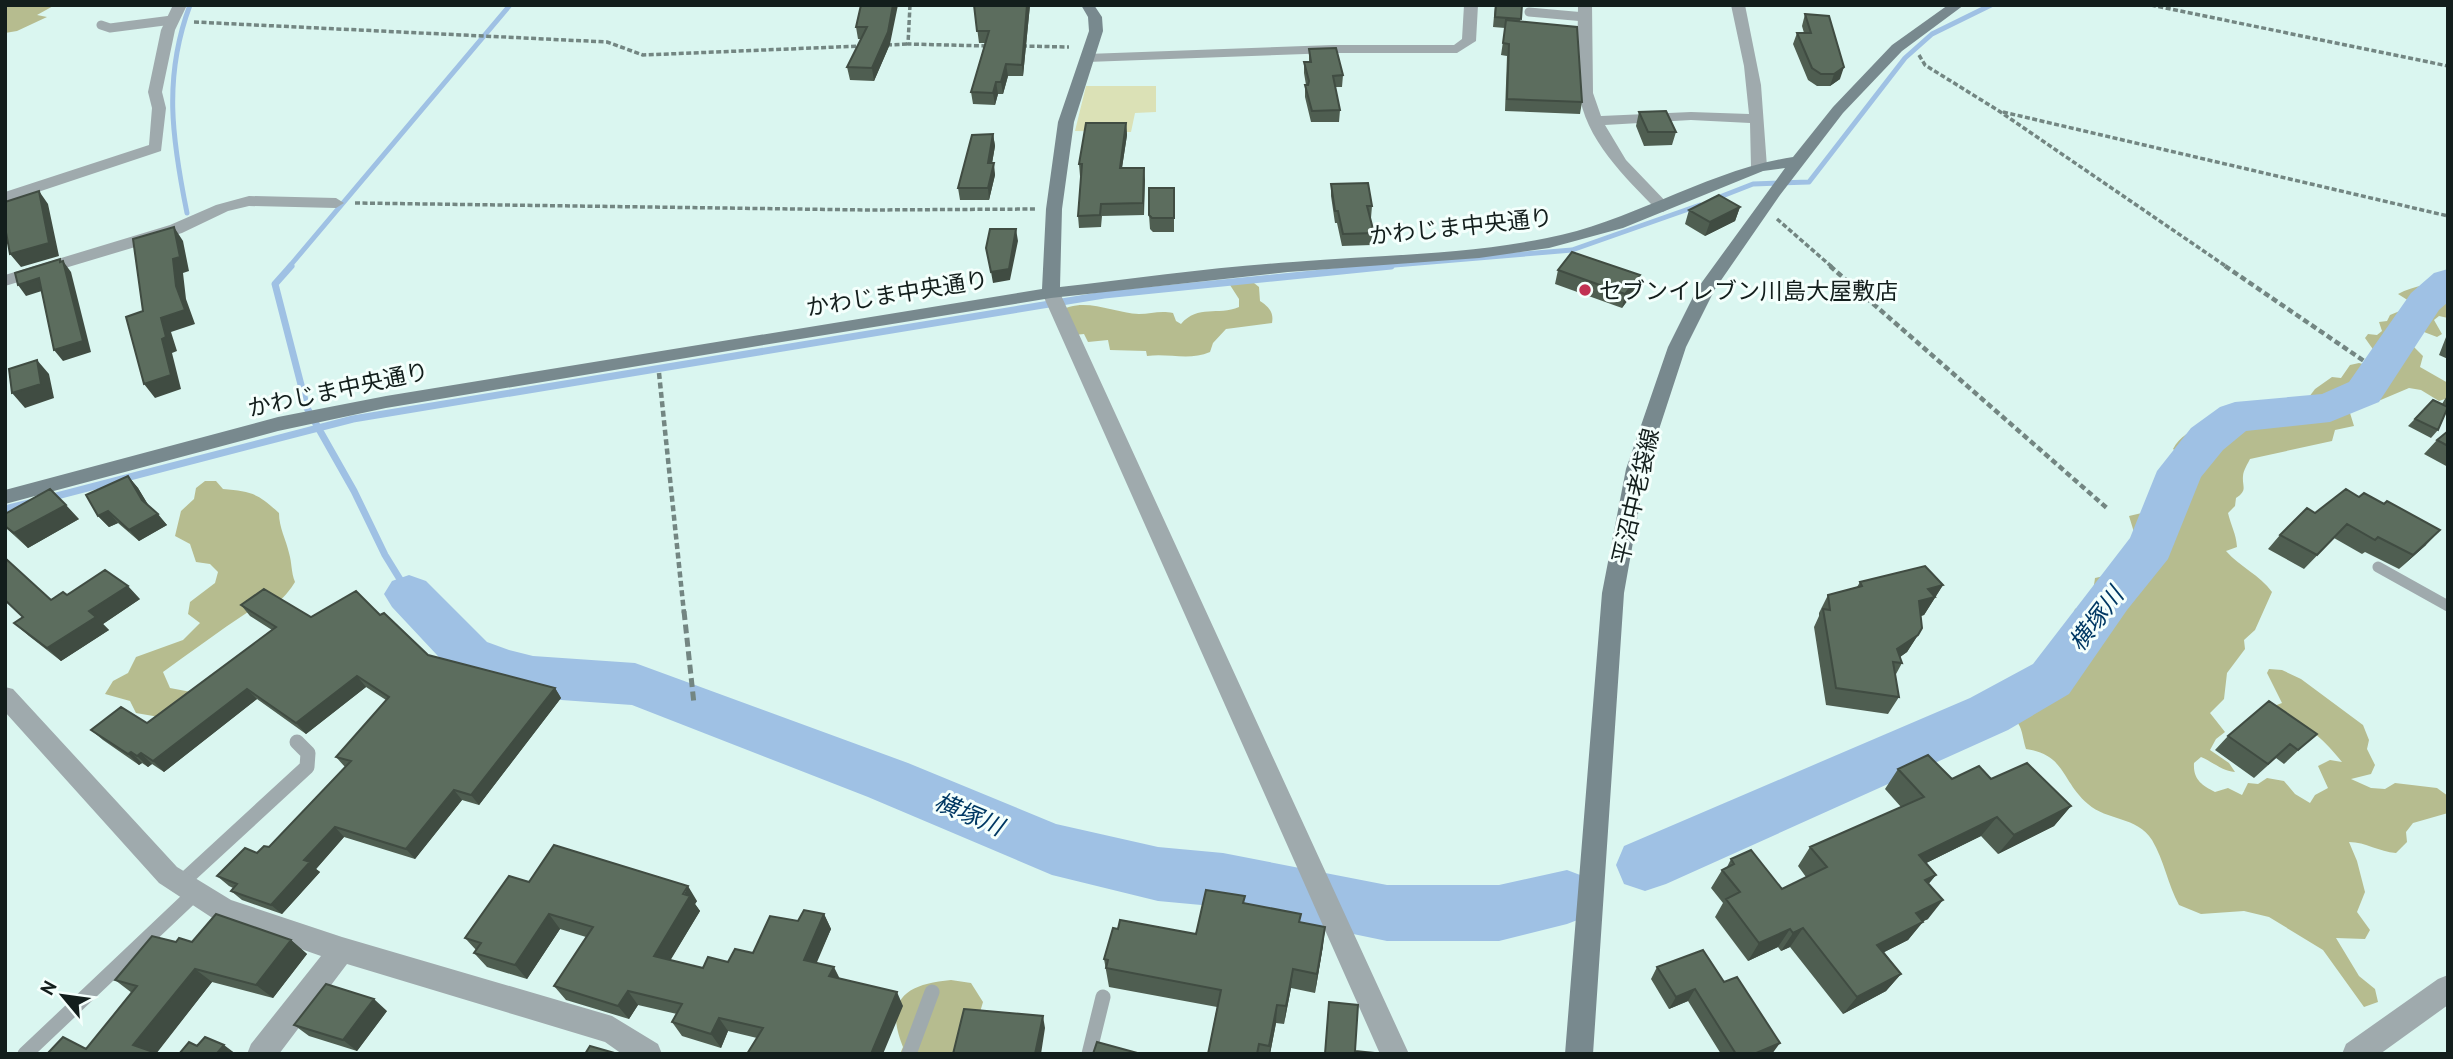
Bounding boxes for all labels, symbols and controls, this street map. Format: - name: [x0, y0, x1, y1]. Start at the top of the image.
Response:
- street label: かわじま中央通り: [1368, 202, 1554, 250]
- street label: かわじま中央通り: [804, 264, 990, 322]
- place label: セブンイレブン川島大屋敷店: [1599, 276, 1898, 305]
- marker: セブンイレブン川島大屋敷店: [1577, 282, 1593, 298]
- street label: かわじま中央通り: [245, 356, 431, 422]
- street label: 平沼中老袋線: [1605, 426, 1665, 566]
- water label: 横塚川: [2062, 579, 2132, 657]
- water label: 横塚川: [930, 786, 1011, 844]
- north arrow: [28, 961, 98, 1031]
- text: N: [35, 976, 62, 999]

